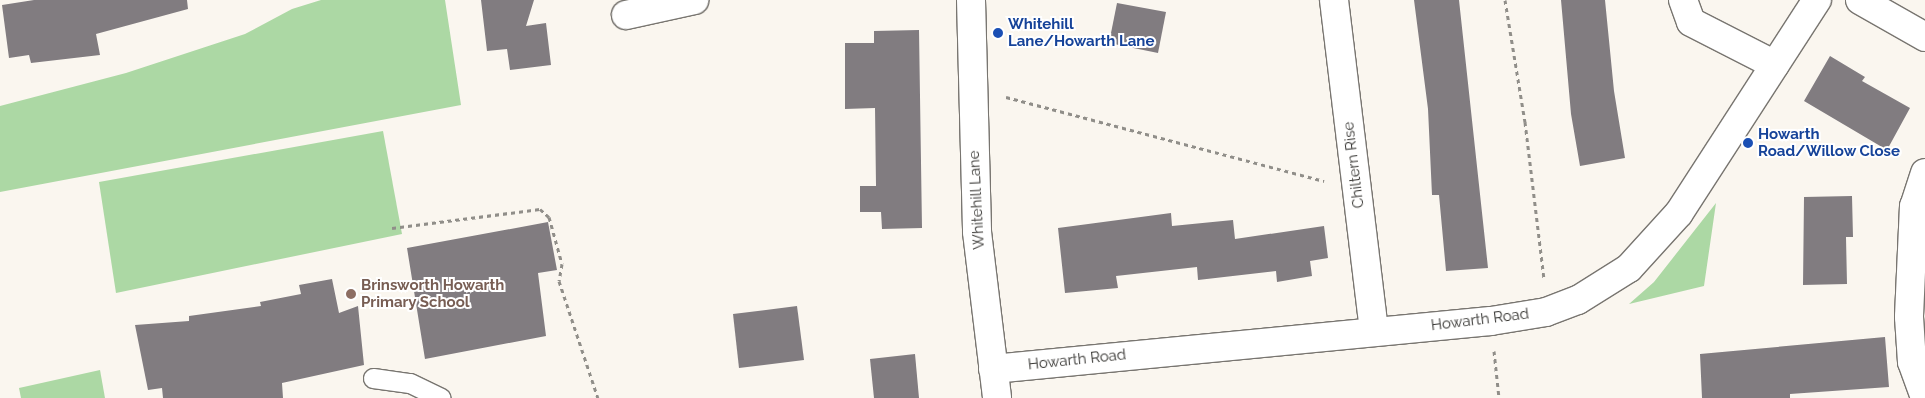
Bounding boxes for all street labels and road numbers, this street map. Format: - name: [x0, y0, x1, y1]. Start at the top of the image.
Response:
- street label: Chiltern Rise: [1340, 121, 1368, 209]
- street label: Whitehill Lane: [965, 150, 989, 250]
- street label: Howarth Road: [1430, 305, 1530, 335]
- street label: Howarth Road: [1027, 346, 1127, 374]

